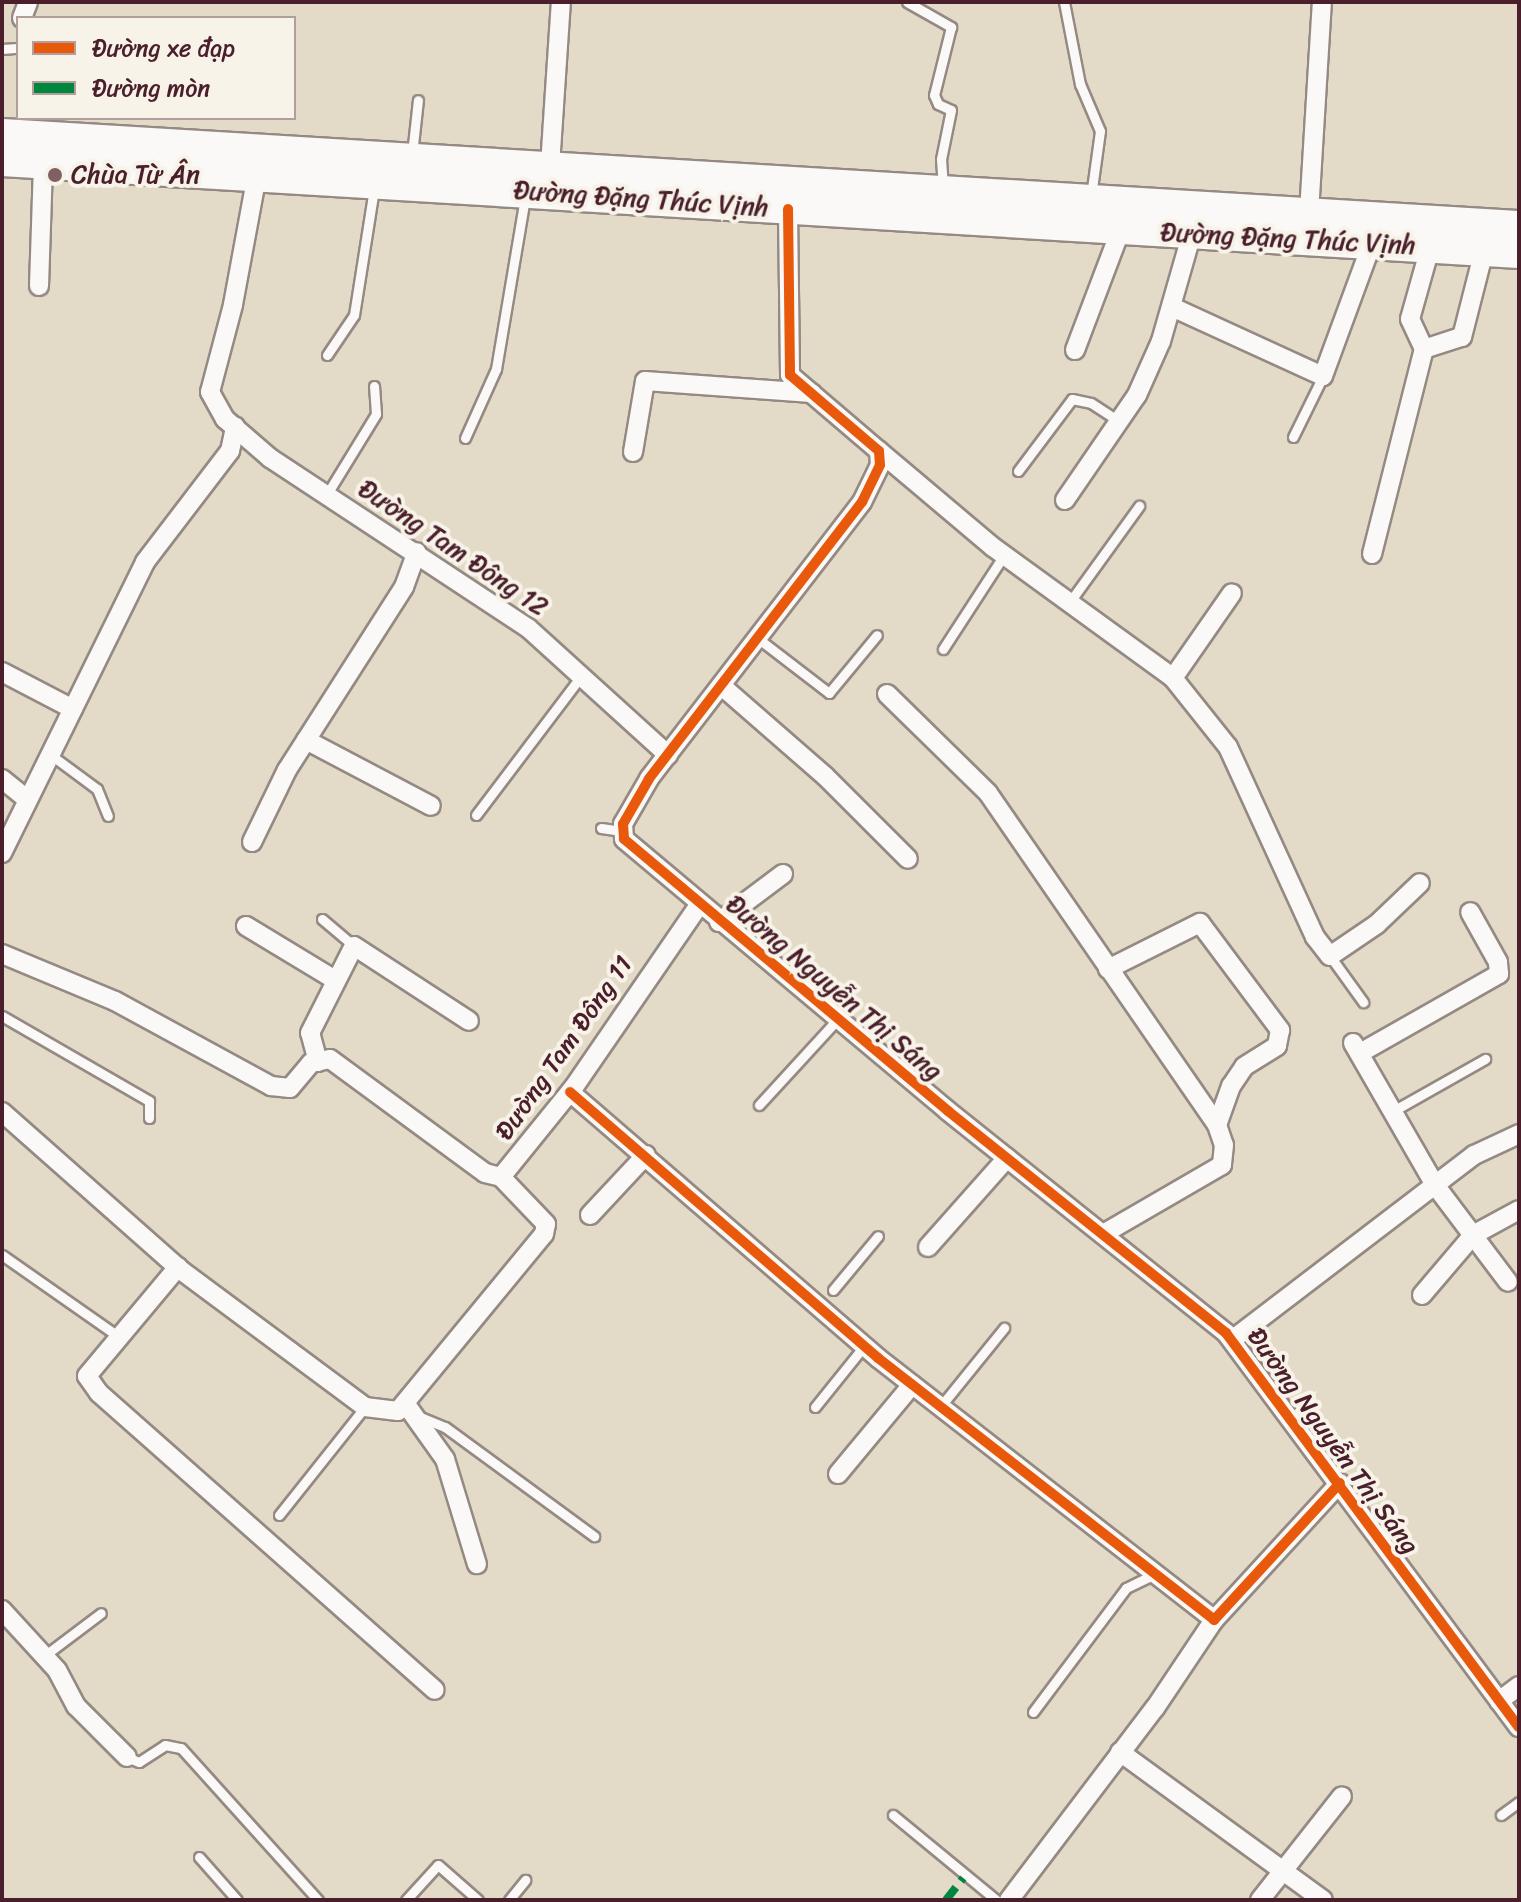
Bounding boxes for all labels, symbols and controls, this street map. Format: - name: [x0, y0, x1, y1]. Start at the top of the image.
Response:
- legend: [16, 16, 296, 120]
- text: Đường xe đạp: [92, 27, 235, 69]
- text: Đường mòn: [92, 67, 210, 109]
- place label: Chùa Từ Ân: [71, 159, 201, 191]
- marker: Chùa Từ Ân: [46, 166, 64, 184]
- street label: Đường Đặng Thúc Vịnh: [512, 175, 770, 223]
- street label: Đường Đặng Thúc Vịnh: [1160, 217, 1416, 261]
- street label: Đường Tam Đông 12: [352, 473, 554, 623]
- street label: Đường Nguyễn Thị Sáng: [720, 889, 948, 1087]
- street label: Đường Tam Đông 11: [489, 950, 639, 1146]
- street label: Đường Nguyễn Thị Sáng: [1240, 1322, 1426, 1560]

